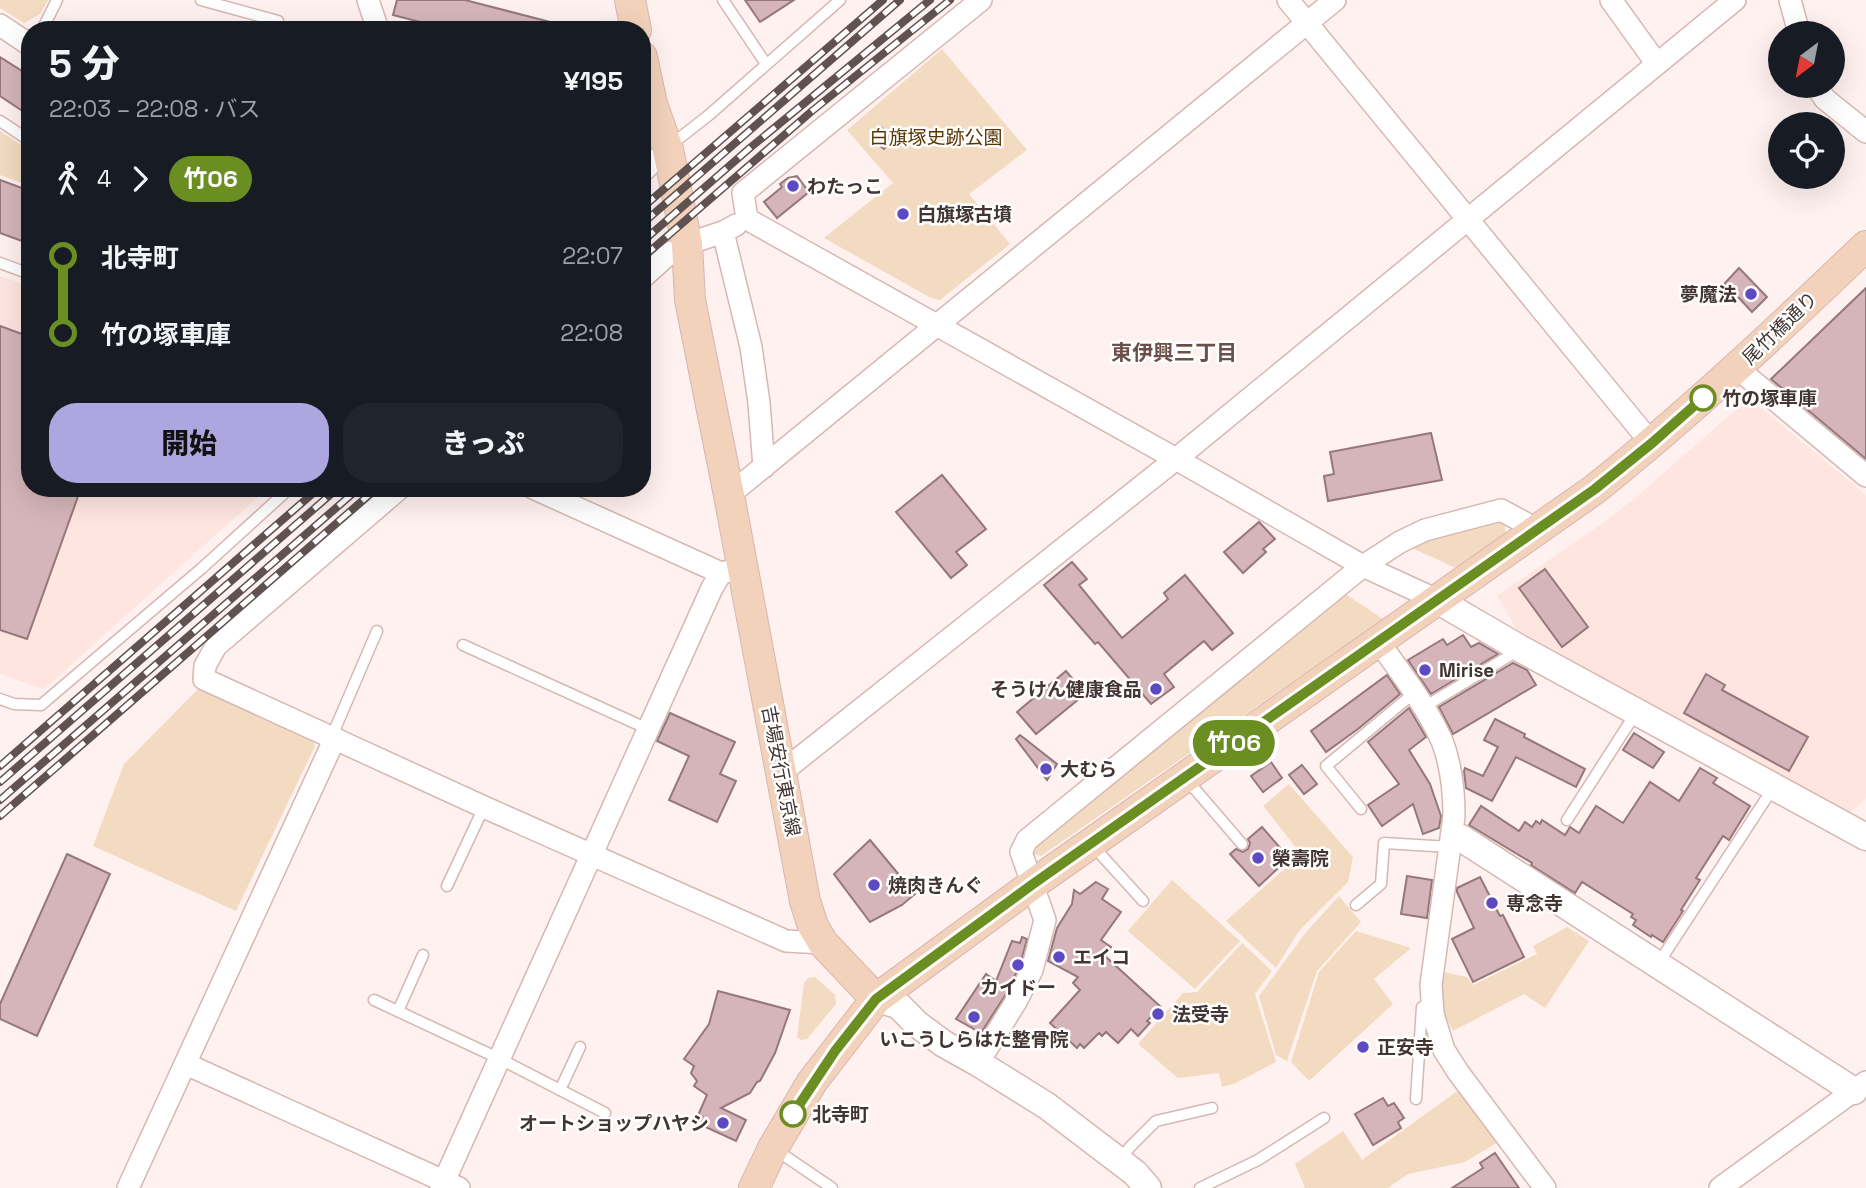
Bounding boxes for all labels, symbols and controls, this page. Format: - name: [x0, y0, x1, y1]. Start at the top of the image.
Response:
- north arrow: [1768, 21, 1844, 98]
- map controls: [1768, 21, 1845, 189]
- text: 5 分: [49, 40, 119, 88]
- text: ¥195: [563, 64, 623, 98]
- text: 22:03 – 22:08 · バス: [49, 94, 260, 124]
- button: locate: [1768, 112, 1845, 189]
- park label: 白旗塚史跡公園: [869, 125, 1003, 150]
- icon: walk: [49, 160, 87, 198]
- icon: forward: [121, 160, 159, 198]
- text: 竹06: [183, 163, 238, 194]
- text: 4: [97, 164, 111, 194]
- place label: わたっこ: [807, 174, 883, 199]
- marker: わたっこ: [785, 178, 801, 194]
- place label: 白旗塚古墳: [917, 202, 1012, 227]
- marker: 白旗塚古墳: [895, 206, 911, 222]
- text: 北寺町: [101, 241, 179, 275]
- text: 22:07: [562, 241, 623, 271]
- place label: 夢魔法: [1680, 282, 1737, 307]
- street label: 尾竹橋通り: [1737, 286, 1823, 370]
- marker: 夢魔法: [1743, 286, 1759, 302]
- text: 竹の塚車庫: [101, 318, 231, 352]
- text: 22:08: [560, 318, 623, 348]
- district label: 東伊興三丁目: [1111, 339, 1237, 366]
- marker: 竹の塚車庫: [1690, 385, 1716, 411]
- place label: 竹の塚車庫: [1722, 386, 1817, 411]
- button: 開始: [49, 403, 329, 483]
- button: きっぷ: [343, 403, 623, 483]
- place label: Mirise: [1439, 658, 1494, 683]
- marker: Mirise: [1417, 662, 1433, 678]
- place label: そうけん健康食品: [990, 677, 1142, 702]
- marker: そうけん健康食品: [1148, 681, 1164, 697]
- street label: 吉場安行東京線: [756, 703, 806, 839]
- line badge: 竹06: [1194, 720, 1274, 766]
- text: 竹06: [1207, 727, 1261, 758]
- place label: 大むら: [1060, 757, 1117, 782]
- marker: 大むら: [1038, 761, 1054, 777]
- place label: 榮壽院: [1272, 846, 1329, 871]
- marker: 榮壽院: [1250, 850, 1266, 866]
- place label: 焼肉きんぐ: [888, 873, 983, 898]
- marker: 焼肉きんぐ: [866, 877, 882, 893]
- place label: 専念寺: [1506, 891, 1563, 916]
- marker: 専念寺: [1484, 895, 1500, 911]
- place label: エイコ: [1073, 945, 1130, 970]
- marker: エイコ: [1051, 949, 1067, 965]
- marker: カイドー: [1010, 957, 1026, 973]
- place label: カイドー: [980, 975, 1056, 1000]
- place label: 法受寺: [1172, 1002, 1229, 1027]
- marker: 法受寺: [1150, 1006, 1166, 1022]
- marker: いこうしらはた整骨院: [966, 1009, 982, 1025]
- place label: いこうしらはた整骨院: [879, 1027, 1069, 1052]
- place label: 正安寺: [1377, 1035, 1434, 1060]
- marker: 正安寺: [1355, 1039, 1371, 1055]
- marker: 北寺町: [780, 1101, 806, 1127]
- place label: 北寺町: [812, 1102, 869, 1127]
- place label: オートショップハヤシ: [519, 1111, 709, 1136]
- marker: オートショップハヤシ: [715, 1115, 731, 1131]

